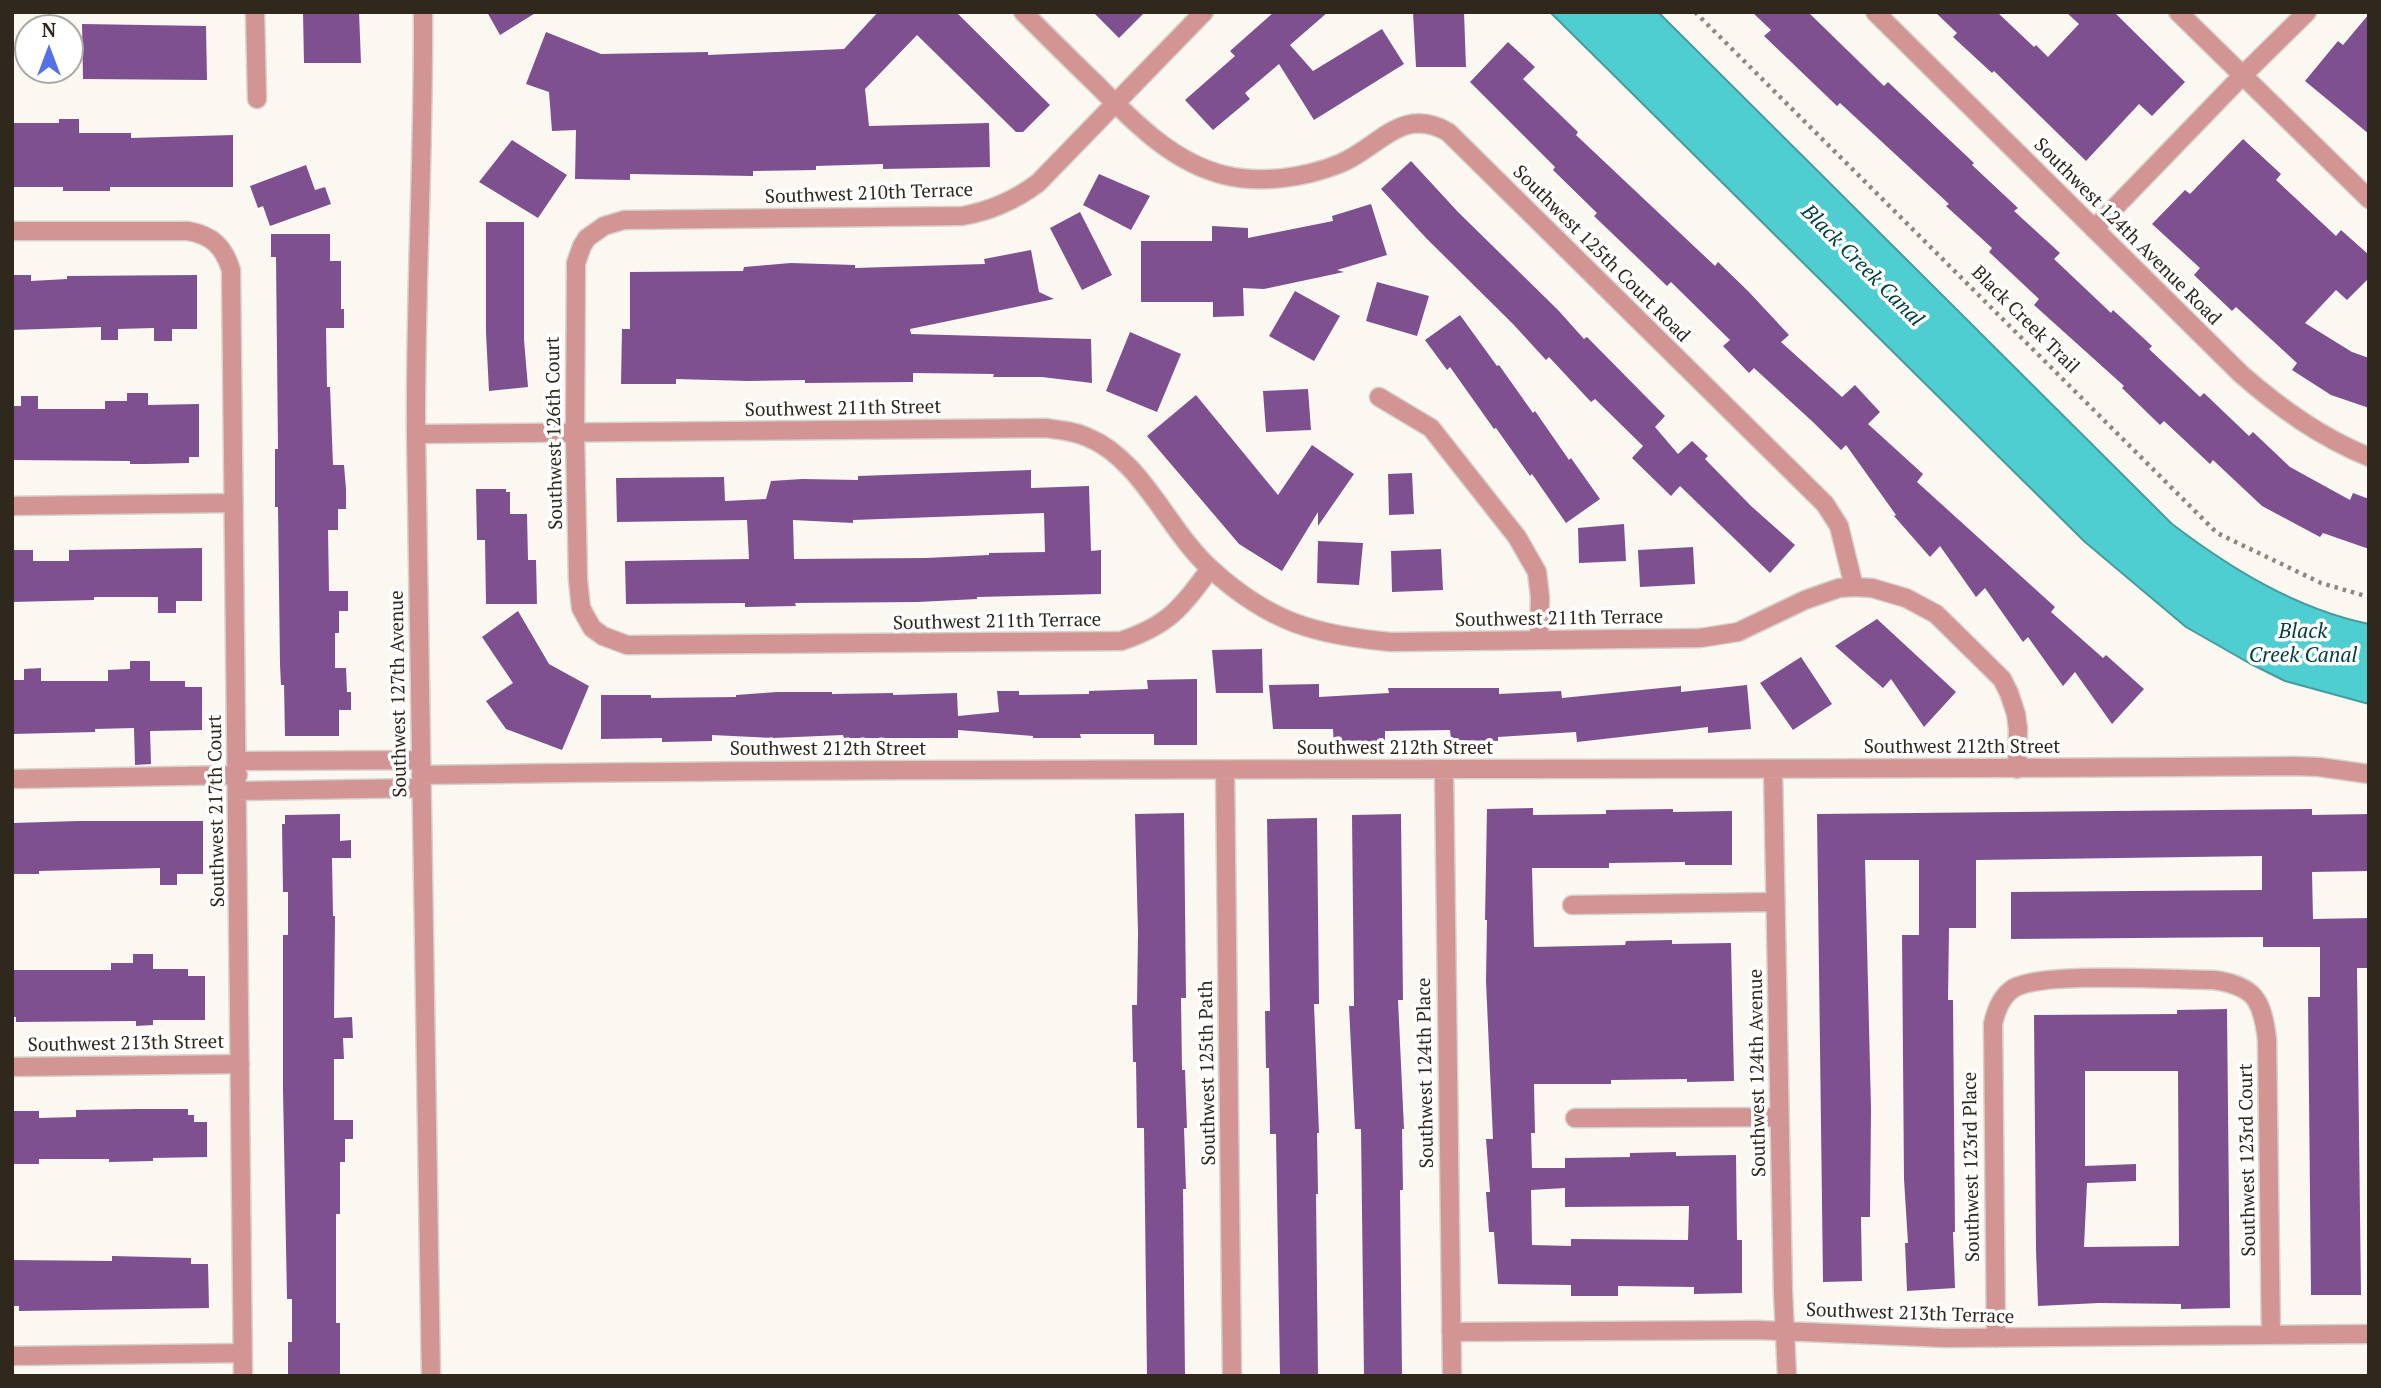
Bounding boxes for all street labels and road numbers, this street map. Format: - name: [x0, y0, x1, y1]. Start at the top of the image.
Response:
- street label: Southwest 124th Avenue Road: [2029, 134, 2225, 330]
- street label: Southwest 125th Court Road: [1508, 161, 1694, 347]
- street label: Southwest 210th Terrace: [764, 179, 974, 209]
- street label: Black Creek Trail: [1966, 261, 2084, 379]
- street label: Southwest 126th Court: [542, 336, 568, 530]
- street label: Southwest 211th Street: [744, 396, 942, 422]
- street label: Southwest 127th Avenue: [386, 590, 412, 798]
- street label: Southwest 211th Terrace: [1455, 606, 1663, 632]
- street label: Southwest 211th Terrace: [893, 609, 1101, 635]
- street label: Southwest 217th Court: [204, 714, 230, 908]
- street label: Southwest 212th Street: [1864, 737, 2060, 759]
- street label: Southwest 212th Street: [1297, 738, 1493, 760]
- street label: Southwest 212th Street: [730, 739, 926, 761]
- street label: Southwest 124th Avenue: [1745, 969, 1771, 1177]
- street label: Southwest 124th Place: [1413, 977, 1439, 1169]
- street label: Southwest 125th Path: [1195, 980, 1221, 1166]
- street label: Southwest 213th Street: [27, 1031, 225, 1057]
- street label: Southwest 123rd Court: [2235, 1063, 2261, 1257]
- street label: Southwest 123rd Place: [1959, 1072, 1985, 1262]
- street label: Southwest 213th Terrace: [1805, 1299, 2015, 1329]

